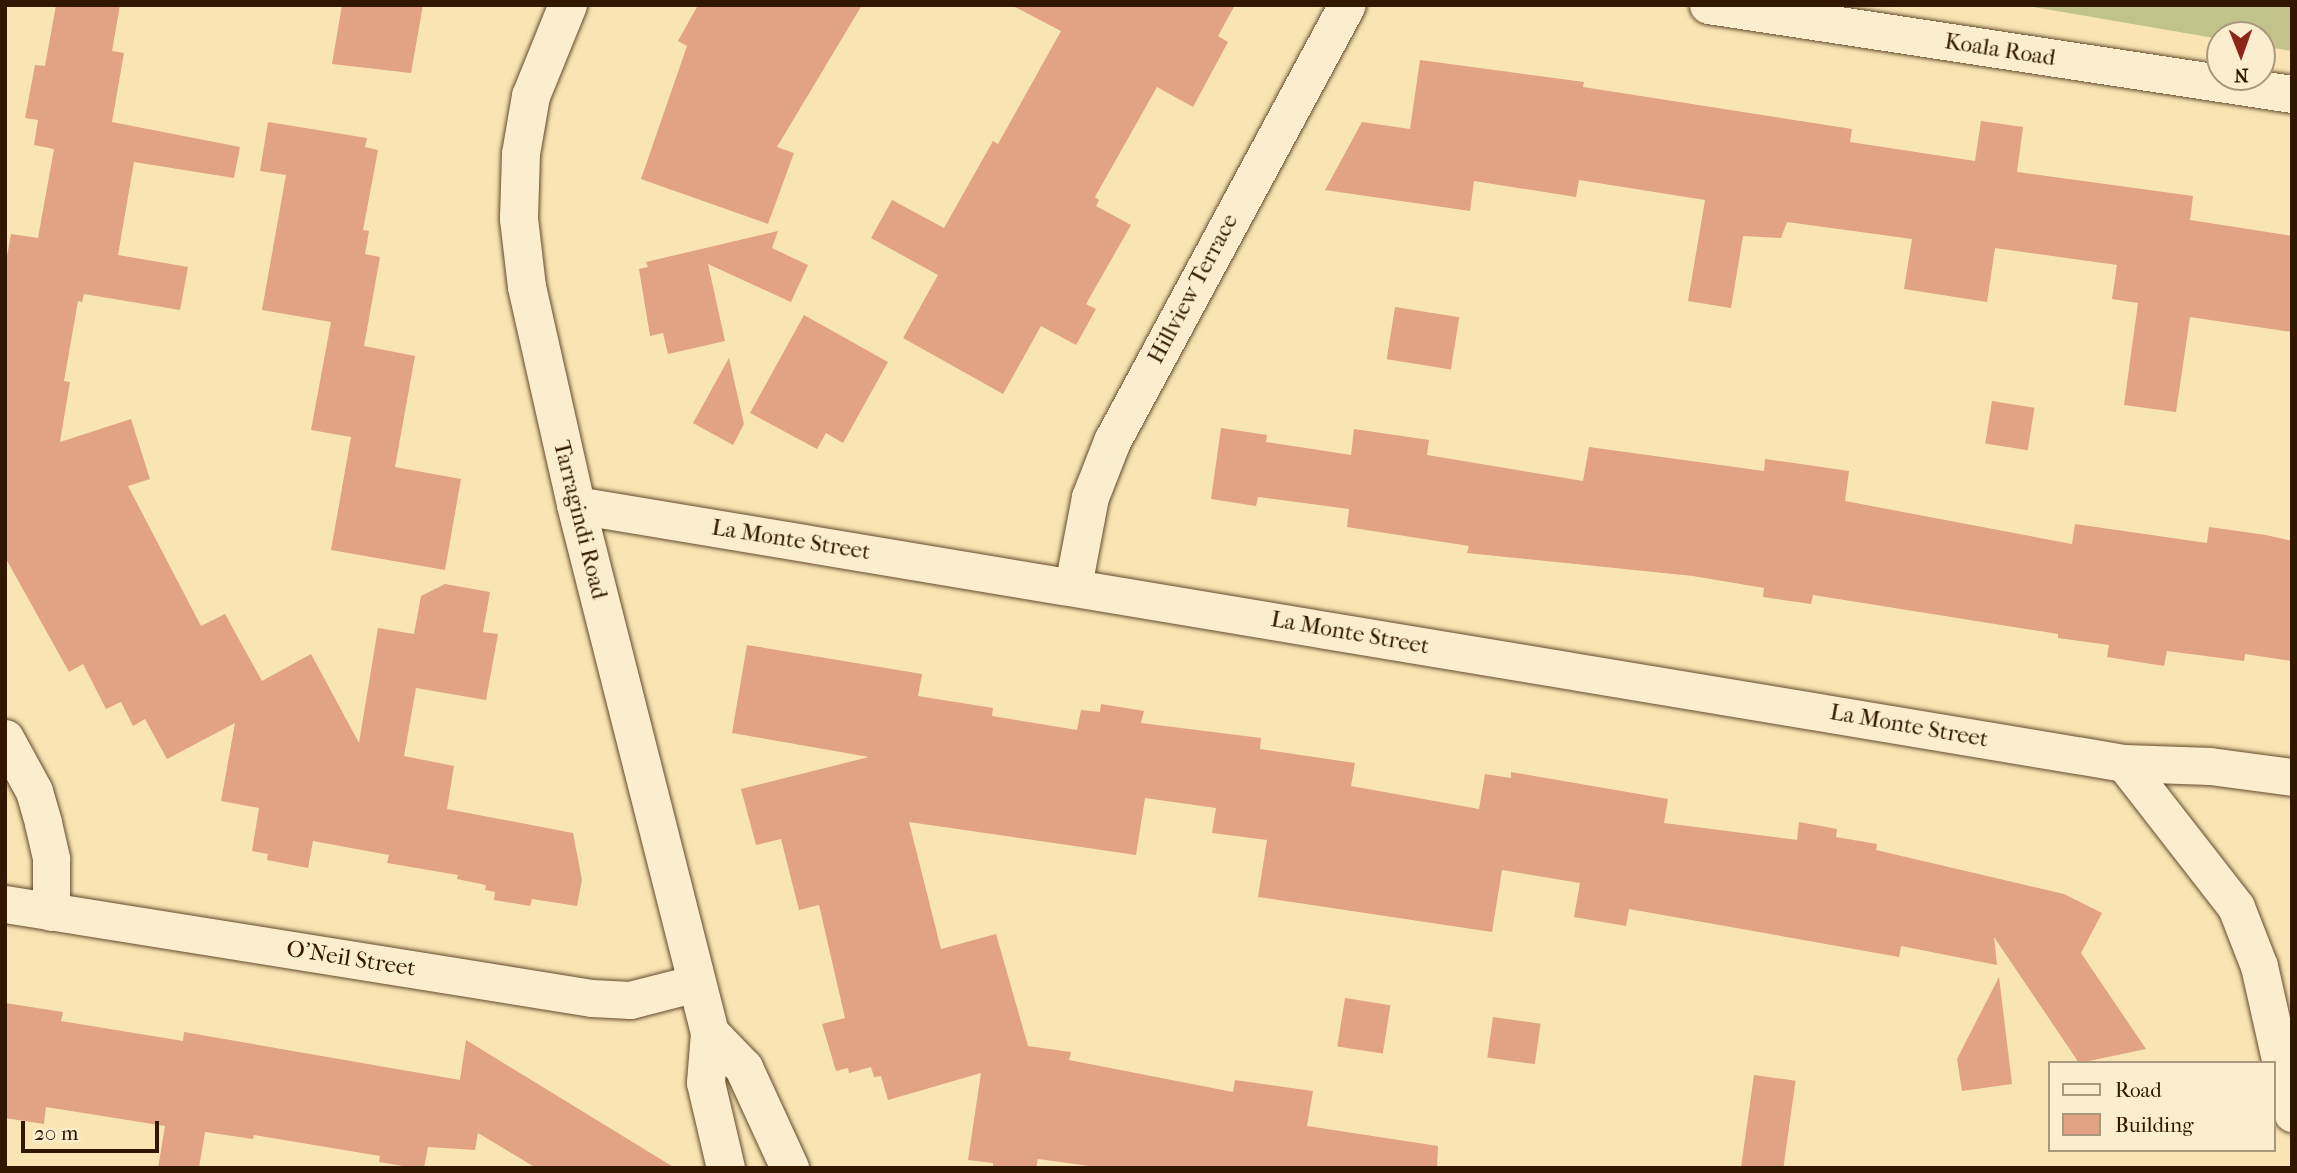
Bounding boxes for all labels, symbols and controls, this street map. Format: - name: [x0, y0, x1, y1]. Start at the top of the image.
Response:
- north arrow: [2206, 21, 2276, 91]
- street label: Koala Road: [1943, 28, 2057, 72]
- text: N: [2234, 64, 2249, 86]
- street label: Hillview Terrace: [1142, 209, 1244, 369]
- street label: Tarragindi Road: [547, 438, 613, 602]
- street label: La Monte Street: [710, 514, 872, 566]
- street label: La Monte Street: [1269, 606, 1431, 660]
- street label: La Monte Street: [1828, 699, 1990, 753]
- street label: O'Neil Street: [284, 935, 418, 983]
- legend: [2048, 1061, 2276, 1152]
- text: Road: [2115, 1078, 2162, 1102]
- scale bar: [24, 1106, 163, 1150]
- text: Building: [2115, 1113, 2193, 1137]
- text: 20 m: [34, 1121, 78, 1145]

